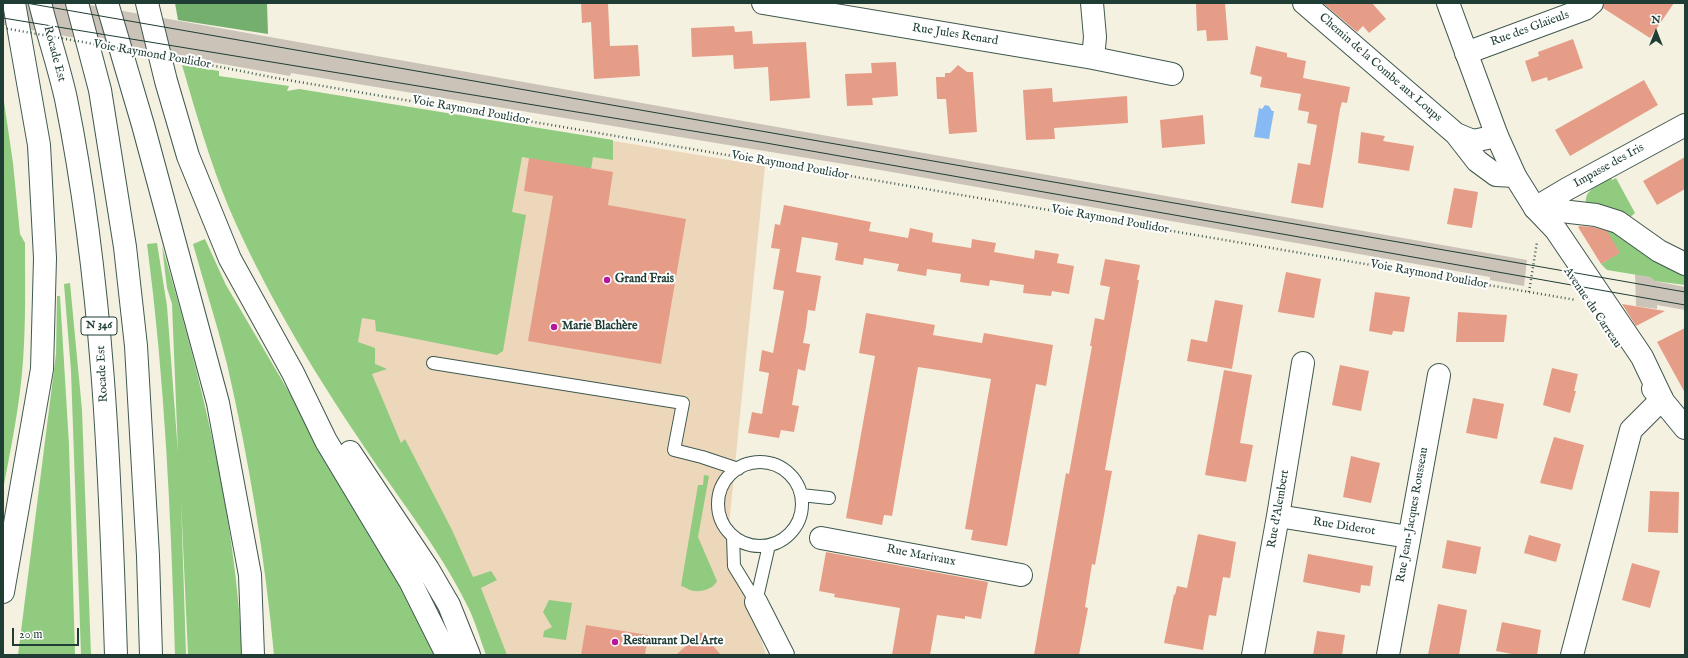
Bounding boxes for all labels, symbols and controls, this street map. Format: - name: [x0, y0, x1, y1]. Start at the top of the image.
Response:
- street label: Rue des Glaïeuls: [1489, 8, 1571, 50]
- street label: Chemin de la Combe aux Loups: [1316, 11, 1444, 125]
- north arrow: [1636, 12, 1676, 52]
- text: N: [1651, 13, 1661, 27]
- street label: Rue Jules Renard: [911, 21, 999, 49]
- street label: Rocade Est: [40, 25, 68, 83]
- street label: Voie Raymond Poulidor: [92, 38, 212, 72]
- street label: Voie Raymond Poulidor: [411, 94, 531, 128]
- street label: Impasse des Iris: [1571, 141, 1647, 191]
- street label: Voie Raymond Poulidor: [730, 149, 850, 183]
- street label: Voie Raymond Poulidor: [1050, 203, 1170, 237]
- street label: Voie Raymond Poulidor: [1369, 258, 1489, 292]
- street label: Avenue du Carreau: [1560, 265, 1624, 351]
- place label: Grand Frais: [615, 273, 674, 287]
- marker: Grand Frais: [602, 275, 612, 285]
- road number: N 346: [81, 317, 117, 335]
- place label: Marie Blachère: [562, 320, 637, 334]
- marker: Marie Blachère: [549, 322, 559, 332]
- street label: Rocade Est: [94, 345, 112, 403]
- street label: Rue Jean-Jacques Rousseau: [1394, 446, 1432, 584]
- street label: Rue d'Alembert: [1265, 469, 1293, 549]
- street label: Rue Diderot: [1312, 515, 1376, 539]
- street label: Rue Marivaux: [885, 542, 957, 570]
- scale bar: [14, 620, 81, 646]
- text: 20 m: [19, 627, 42, 642]
- place label: Restaurant Del Arte: [623, 635, 723, 649]
- marker: Restaurant Del Arte: [610, 637, 620, 647]

